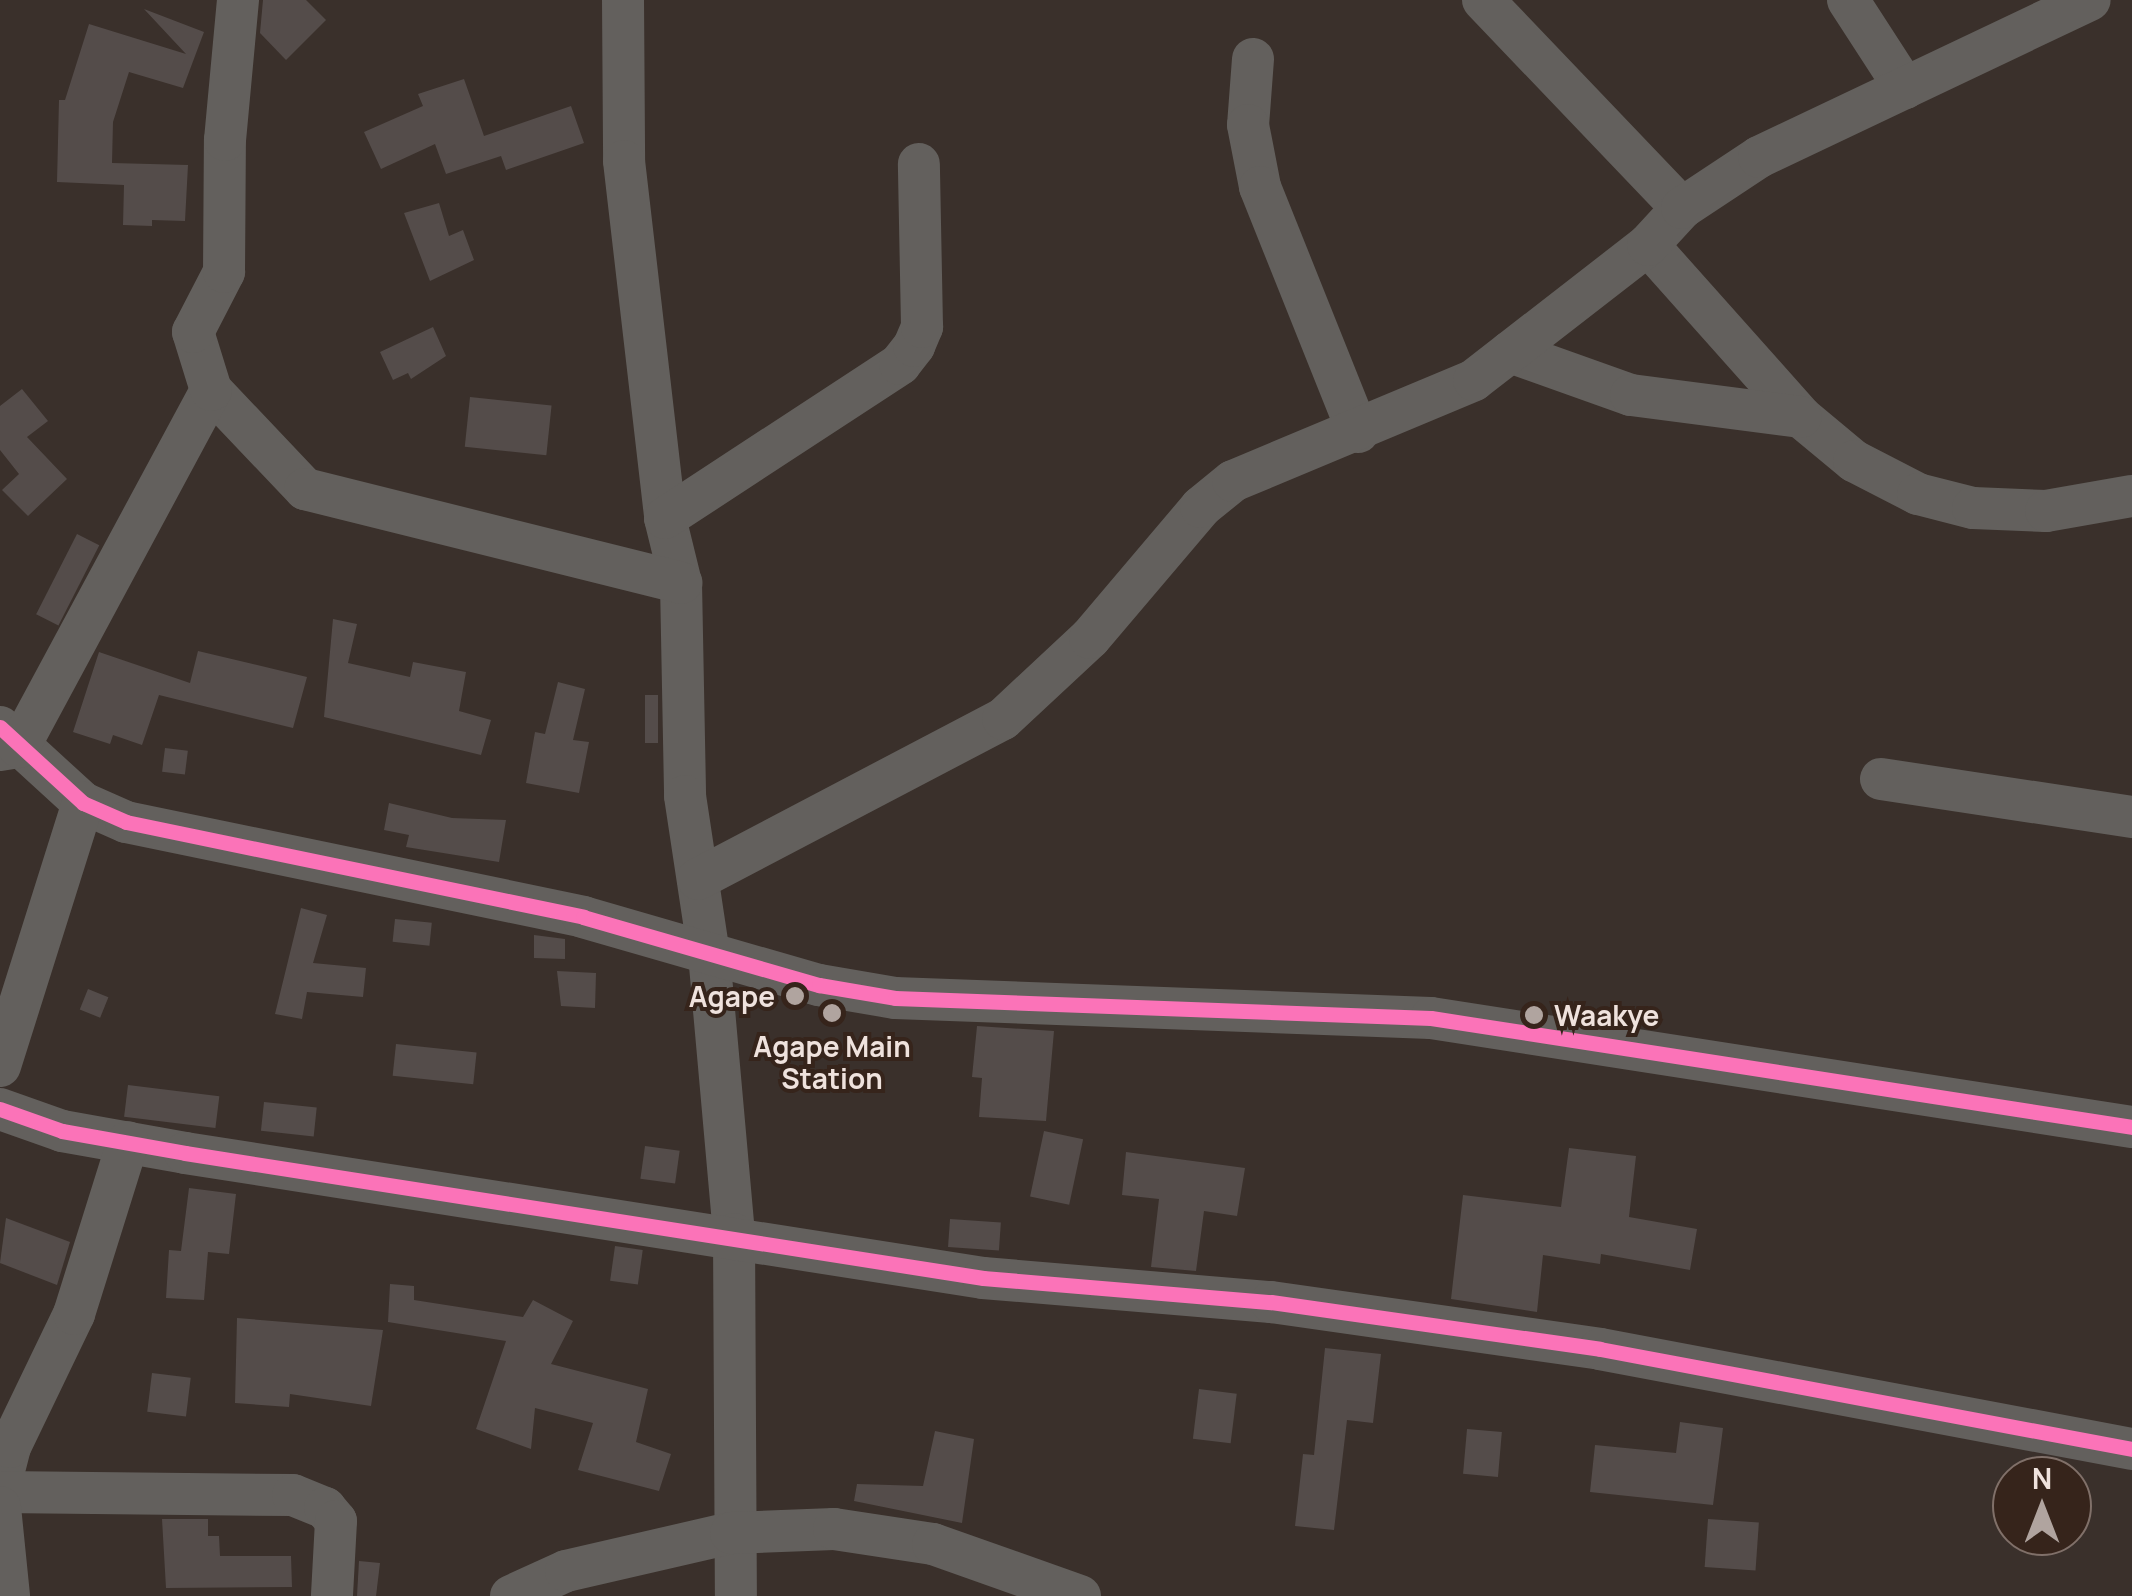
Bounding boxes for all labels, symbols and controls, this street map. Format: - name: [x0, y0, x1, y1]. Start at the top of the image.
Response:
- place label: Agape: [689, 979, 775, 1013]
- marker: Agape: [784, 985, 806, 1007]
- place label: Waakye: [1554, 998, 1659, 1032]
- marker: Agape Main Station: [821, 1002, 843, 1024]
- marker: Waakye: [1523, 1004, 1545, 1026]
- place label: Agape Main Station: [753, 1029, 911, 1095]
- north arrow: [1992, 1456, 2092, 1556]
- text: N: [2032, 1459, 2052, 1497]

